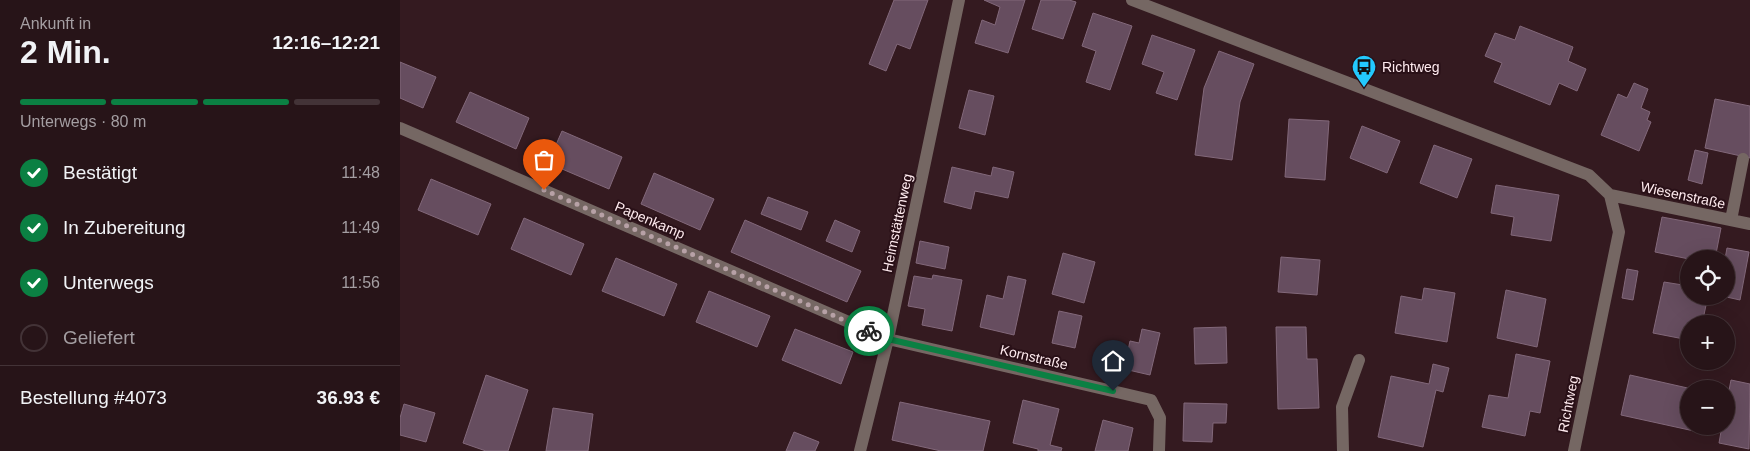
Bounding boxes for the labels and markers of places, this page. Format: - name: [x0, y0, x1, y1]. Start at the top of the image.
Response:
- bus stop icon: Richtweg: [1351, 54, 1377, 88]
- place label: Richtweg: [1382, 59, 1440, 75]
- pin: [523, 139, 565, 190]
- pin: [1092, 340, 1134, 391]

